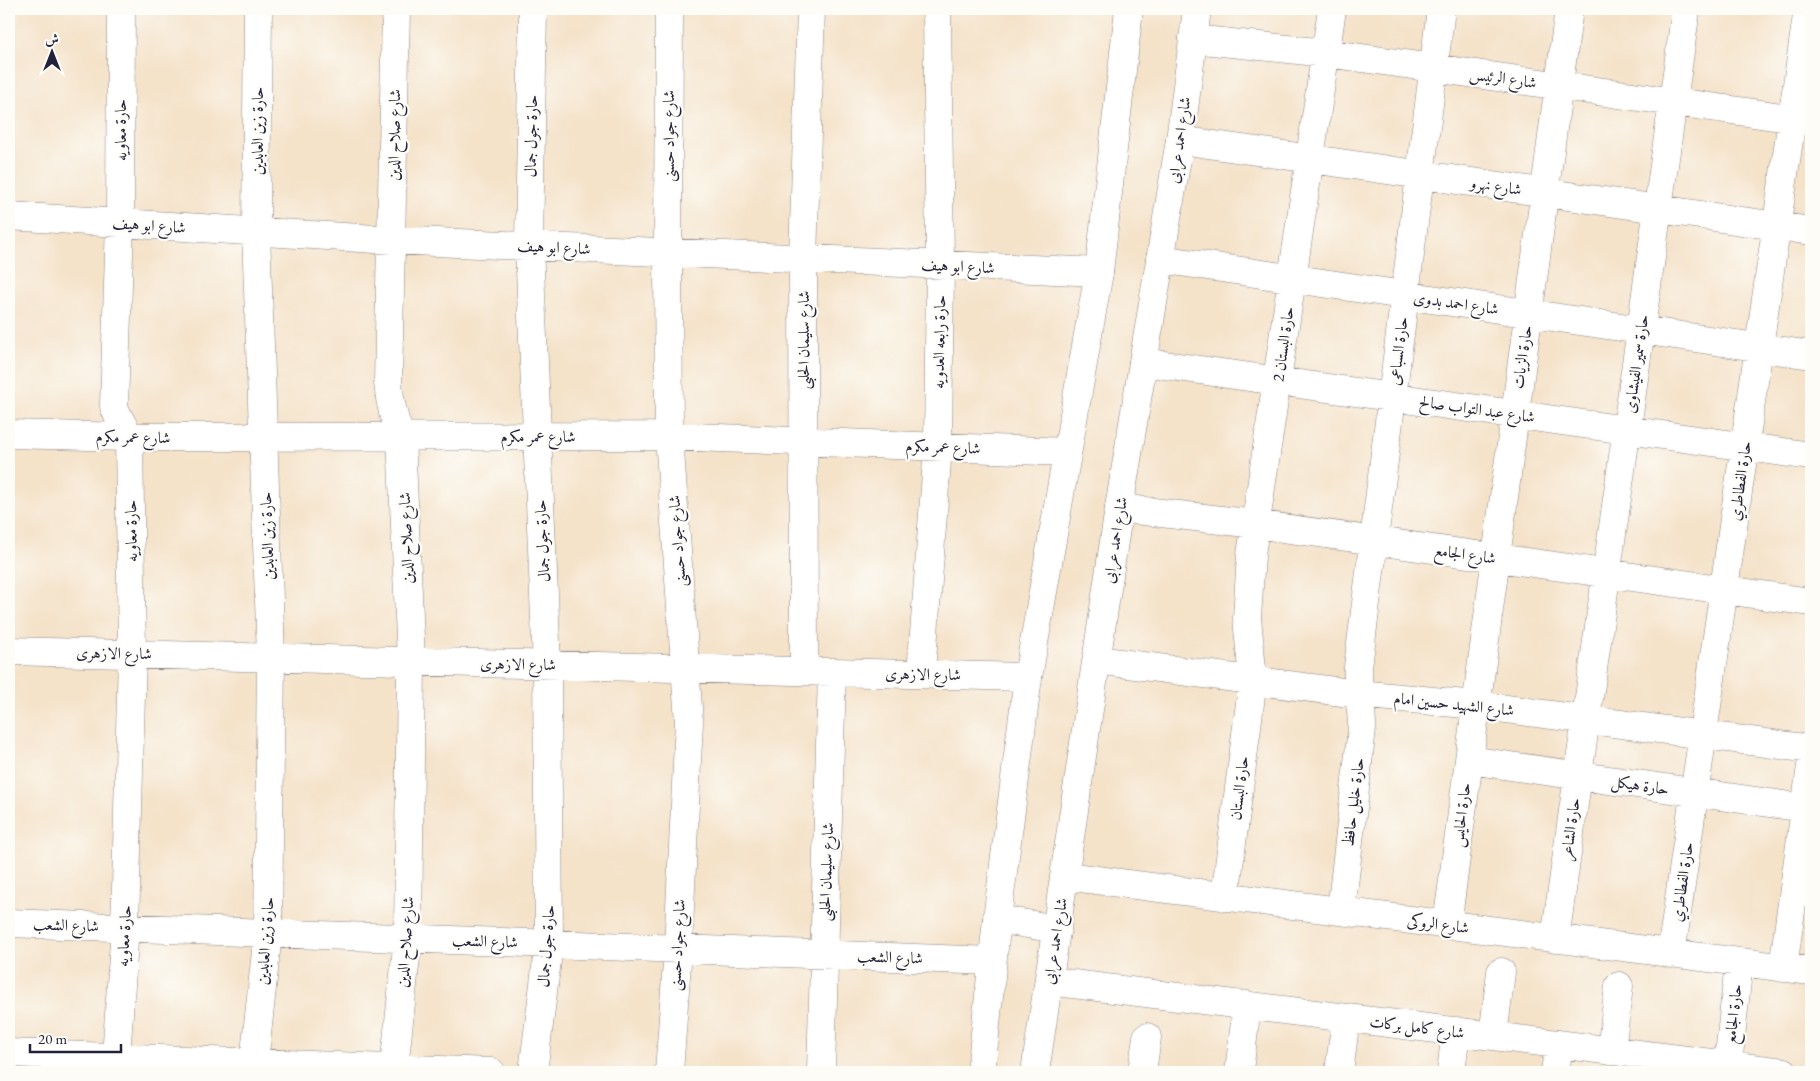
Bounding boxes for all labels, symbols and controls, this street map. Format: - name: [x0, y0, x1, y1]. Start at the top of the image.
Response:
- north arrow: [28, 28, 78, 78]
- text: ش: [45, 30, 59, 48]
- street label: شارع الرئيس: [1468, 63, 1538, 96]
- street label: حارة زين العابدين: [247, 87, 268, 175]
- street label: شارع صلاح الدين: [383, 89, 409, 181]
- street label: شارع جواد حسنى: [658, 90, 682, 182]
- street label: حارة جول جمال: [520, 94, 542, 178]
- street label: شارع احمد عرابى: [1163, 95, 1198, 185]
- street label: حارة معاويه: [110, 99, 131, 161]
- street label: شارع نهرو: [1467, 172, 1523, 203]
- street label: شارع ابو هيف: [111, 212, 186, 241]
- street label: شارع ابو هيف: [517, 235, 591, 262]
- street label: شارع ابو هيف: [921, 254, 995, 281]
- street label: شارع احمد بدوى: [1412, 287, 1500, 322]
- street label: شارع سليمان الحلبى: [793, 291, 817, 389]
- street label: حارة رابعه العدويه: [928, 295, 950, 389]
- street label: حارة البستان 2: [1267, 305, 1299, 383]
- street label: حارة سمير الفيشاوى: [1619, 313, 1653, 415]
- street label: حارة السباعى: [1383, 316, 1413, 386]
- street label: حارة الزيات: [1507, 324, 1537, 390]
- street label: شارع عبد التواب صالح: [1417, 391, 1536, 430]
- street label: شارع عمر مكرم: [95, 426, 171, 452]
- street label: شارع عمر مكرم: [501, 426, 576, 451]
- street label: شارع عمر مكرم: [905, 435, 981, 463]
- street label: حارة الفطاطري: [1724, 440, 1758, 523]
- street label: حارة زين العابدين: [255, 491, 279, 581]
- street label: شارع صلاح الدين: [394, 492, 422, 584]
- street label: شارع جواد حسنى: [663, 494, 694, 588]
- street label: شارع احمد عرابى: [1098, 495, 1135, 585]
- street label: حارة جول جمال: [529, 499, 555, 583]
- street label: حارة معاويه: [120, 500, 142, 562]
- street label: شارع الجامع: [1432, 539, 1497, 574]
- street label: شارع الازهرى: [76, 642, 152, 667]
- street label: شارع الازهرى: [480, 653, 556, 678]
- street label: شارع الازهرى: [885, 663, 961, 688]
- street label: شارع الشهيد حسين امام: [1392, 687, 1515, 725]
- street label: حارة البستان: [1225, 755, 1253, 821]
- street label: حارة خليل حافظ: [1337, 756, 1370, 848]
- street label: حارة هيكل: [1610, 771, 1670, 800]
- street label: حارة الحايس: [1447, 781, 1475, 849]
- street label: حارة الشاعر: [1555, 796, 1586, 862]
- street label: شارع سليمان الحلبى: [814, 822, 841, 922]
- street label: حارة الفطاطري: [1666, 841, 1700, 924]
- street label: شارع صلاح الدين: [391, 895, 423, 989]
- street label: حارة زين العابدين: [251, 896, 279, 986]
- street label: شارع احمد عرابى: [1038, 896, 1075, 986]
- street label: شارع جواد حسنى: [664, 898, 693, 992]
- street label: حارة معاويه: [112, 904, 136, 968]
- street label: حارة جول جمال: [533, 904, 559, 988]
- street label: شارع الروكى: [1405, 910, 1470, 941]
- street label: شارع الشعب: [32, 913, 100, 940]
- street label: شارع الشعب: [451, 929, 519, 956]
- street label: شارع الشعب: [856, 945, 924, 972]
- street label: حارة الجامع: [1719, 983, 1752, 1046]
- street label: شارع كامل بركات: [1368, 1011, 1466, 1046]
- scale bar: [30, 1021, 121, 1053]
- text: 20 m: [38, 1029, 67, 1048]

